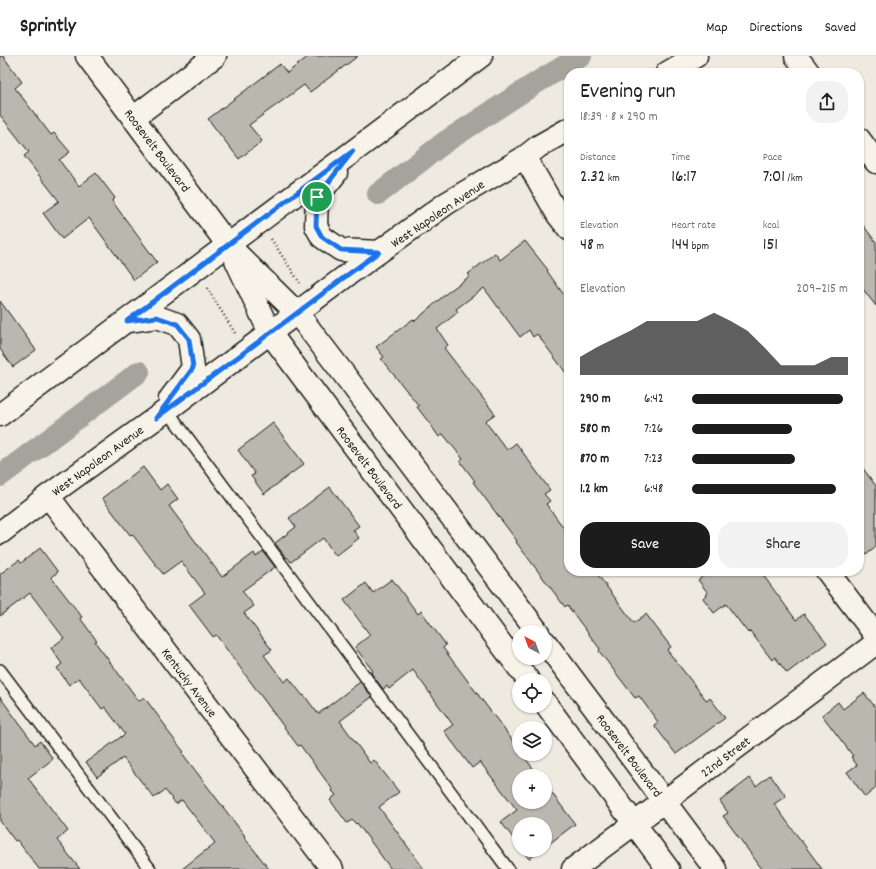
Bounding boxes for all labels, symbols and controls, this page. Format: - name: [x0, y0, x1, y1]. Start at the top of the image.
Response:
- text: Sprintly: [20, 14, 76, 41]
- text: Map: [706, 18, 728, 38]
- text: Directions: [750, 18, 803, 38]
- text: Saved: [825, 18, 856, 38]
- text: Evening run: [580, 77, 676, 108]
- button: share: [806, 81, 848, 123]
- street label: Roosevelt Boulevard: [118, 106, 194, 197]
- text: 18:39 · 8 × 290 m: [580, 108, 658, 127]
- text: Distance: [580, 150, 616, 166]
- text: Time: [671, 150, 690, 166]
- text: Pace: [763, 150, 782, 166]
- text: 2.32: [580, 166, 605, 190]
- text: 16:17: [671, 166, 696, 190]
- text: 7:01: [763, 166, 785, 190]
- text: km: [605, 171, 620, 187]
- text: /km: [785, 171, 803, 187]
- street label: West Napoleon Avenue: [388, 176, 489, 254]
- pin: [300, 180, 334, 214]
- icon: arrive: [306, 186, 328, 208]
- text: Elevation: [580, 218, 618, 234]
- text: Heart rate: [671, 218, 716, 234]
- text: kcal: [763, 218, 779, 234]
- text: 48: [580, 234, 594, 258]
- text: 144: [671, 234, 689, 258]
- text: 151: [763, 234, 778, 258]
- text: m: [594, 239, 604, 255]
- text: bpm: [689, 239, 709, 255]
- text: Elevation: [580, 280, 625, 299]
- text: 209–215 m: [796, 280, 848, 299]
- text: 290 m: [580, 390, 611, 409]
- text: 6:42: [644, 390, 664, 409]
- text: 580 m: [580, 420, 610, 439]
- text: 7:26: [644, 420, 663, 439]
- street label: West Napoleon Avenue: [48, 422, 149, 502]
- street label: Roosevelt Boulevard: [330, 423, 406, 514]
- text: 870 m: [580, 450, 609, 469]
- text: 7:23: [644, 450, 663, 469]
- text: 1.2 km: [580, 480, 608, 499]
- text: 6:48: [644, 480, 663, 499]
- button: Save: [580, 522, 710, 568]
- button: Share: [718, 522, 848, 568]
- north arrow: [512, 625, 552, 665]
- map controls: [512, 625, 552, 857]
- street label: Kentucky Avenue: [156, 645, 221, 722]
- button: locate: [512, 673, 552, 713]
- street label: Roosevelt Boulevard: [590, 711, 666, 802]
- button: layers: [512, 721, 552, 761]
- street label: 22nd Street: [698, 733, 756, 783]
- button: +: [512, 769, 552, 809]
- button: −: [512, 817, 552, 857]

